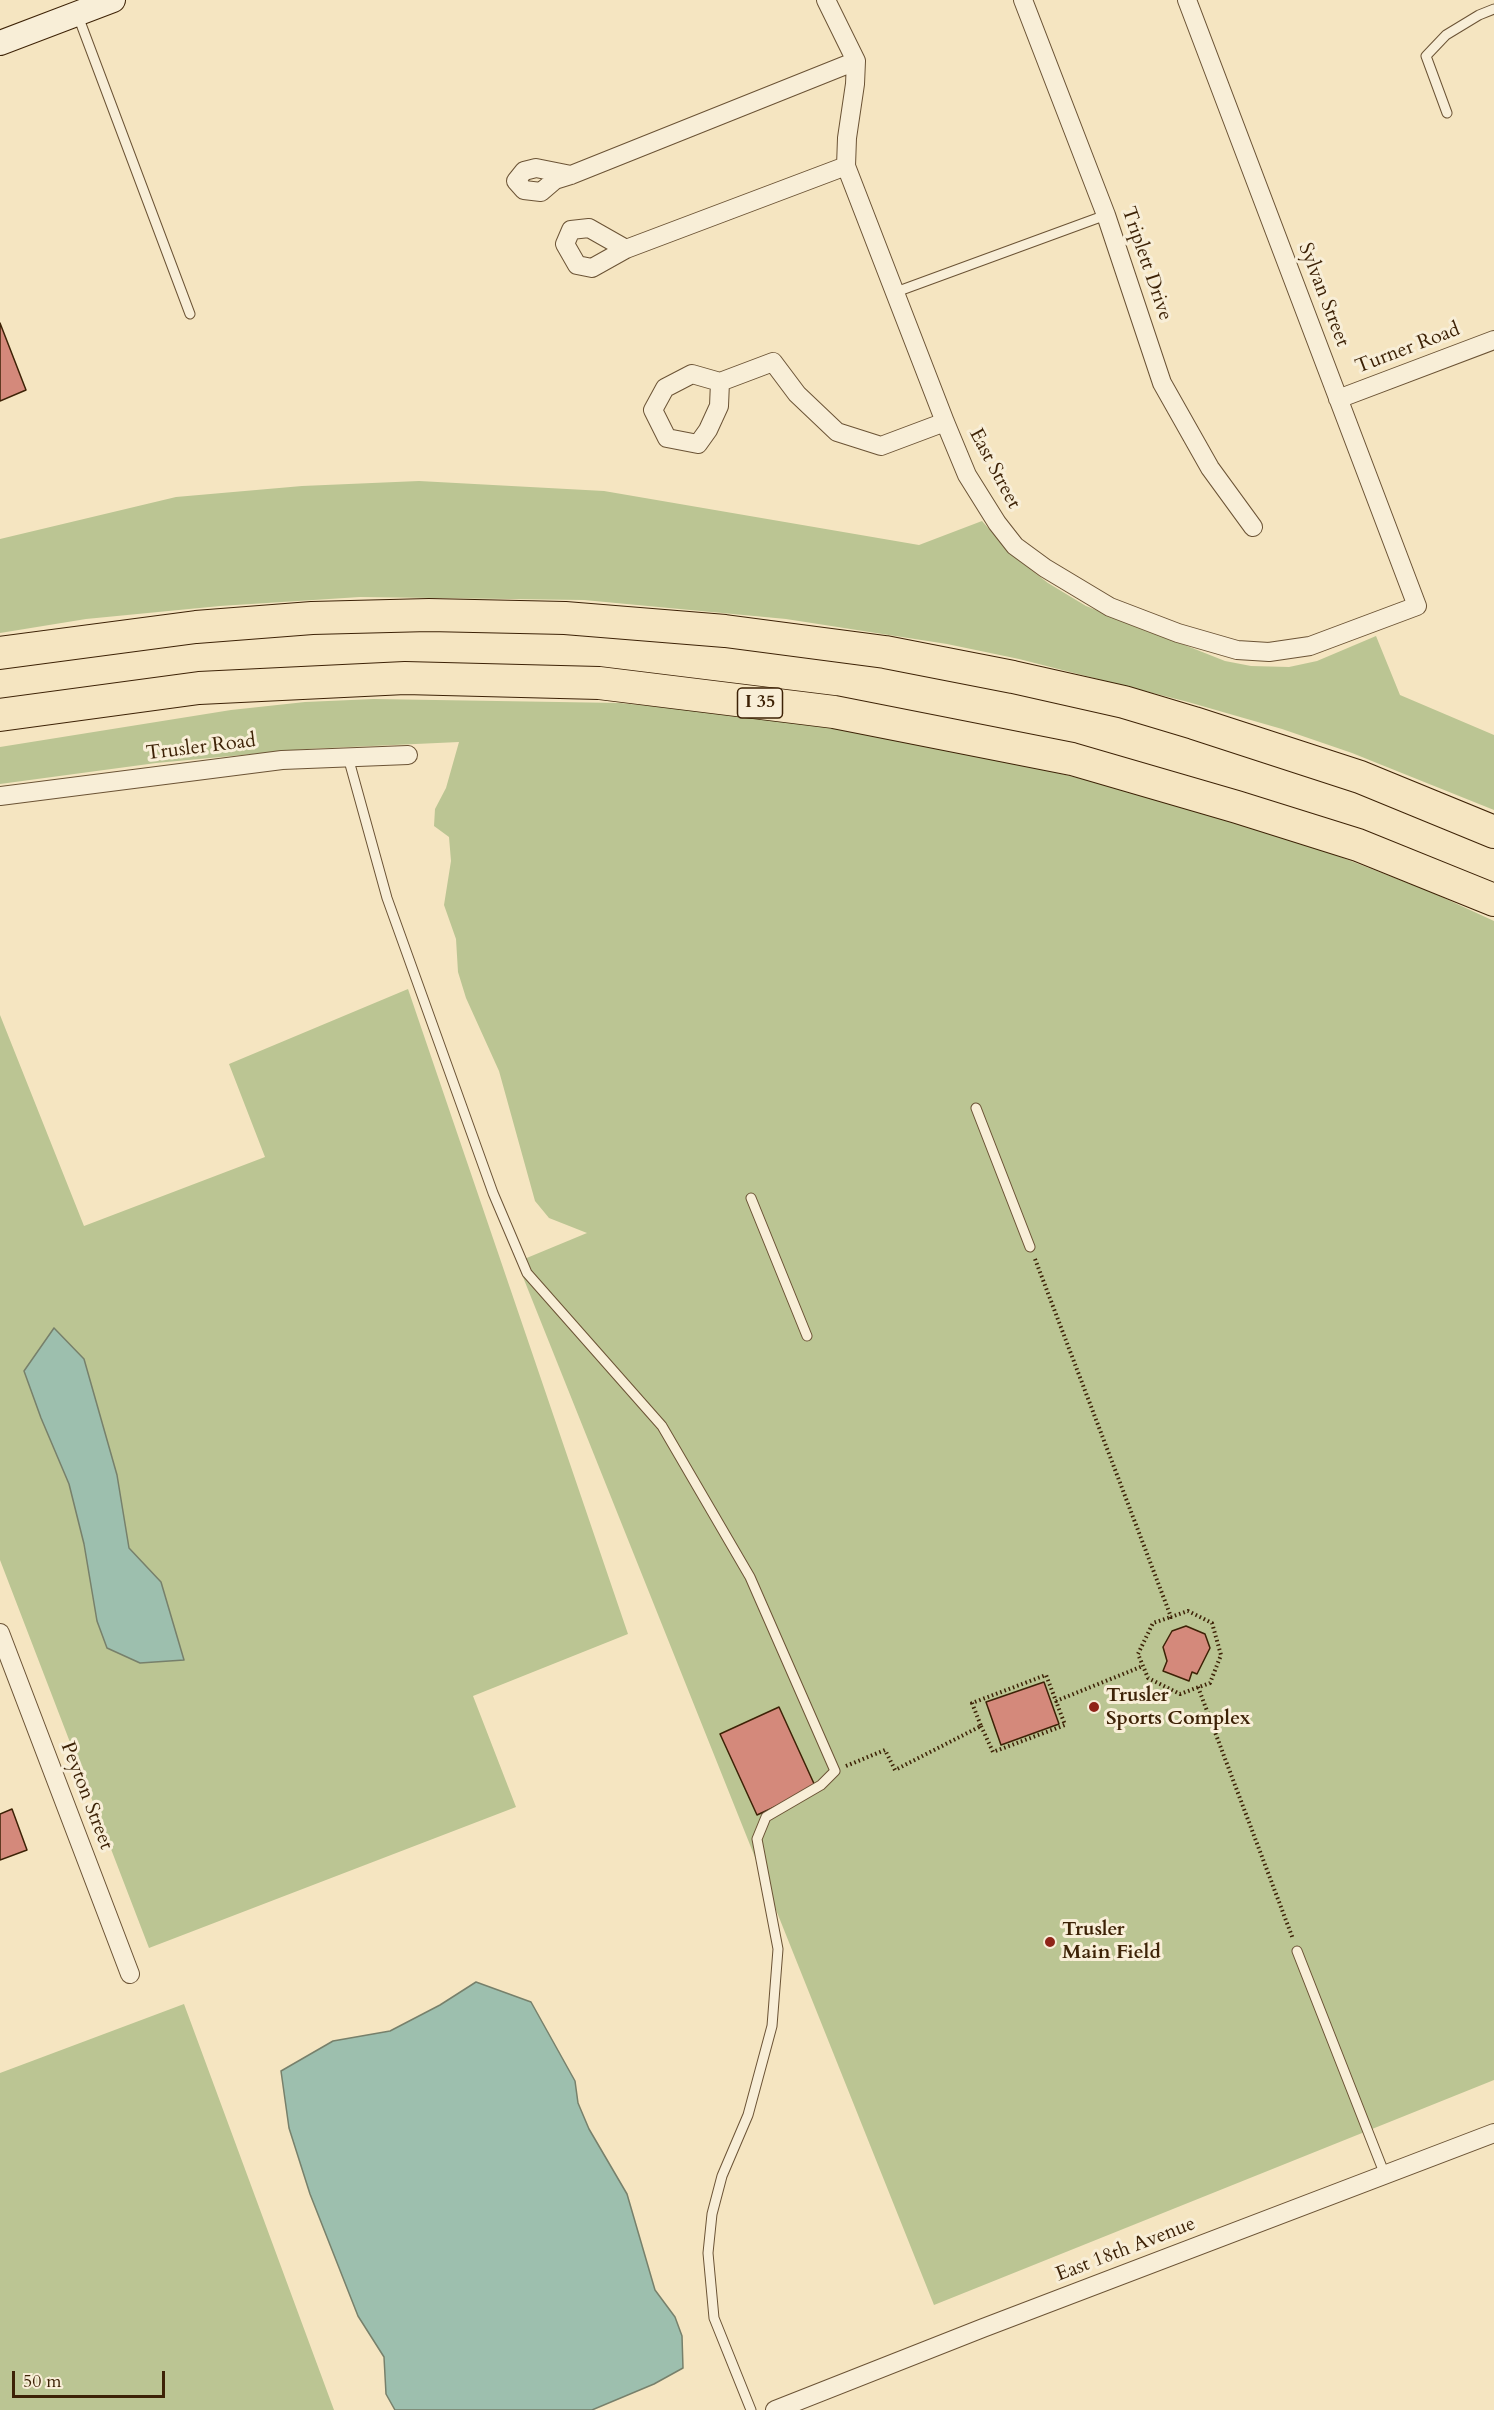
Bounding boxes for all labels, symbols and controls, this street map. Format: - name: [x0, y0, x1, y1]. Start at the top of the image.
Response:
- street label: Triplett Drive: [1115, 204, 1177, 324]
- street label: Sylvan Street: [1292, 240, 1354, 350]
- street label: Turner Road: [1352, 318, 1464, 380]
- street label: East Street: [963, 425, 1025, 513]
- road number: I 35: [738, 688, 783, 718]
- street label: Trusler Road: [145, 729, 257, 767]
- place label: Trusler Sports Complex: [1106, 1684, 1251, 1731]
- marker: Trusler Sports Complex: [1087, 1700, 1101, 1714]
- street label: Peyton Street: [54, 1739, 118, 1853]
- place label: Trusler Main Field: [1062, 1918, 1161, 1965]
- marker: Trusler Main Field: [1043, 1935, 1057, 1949]
- street label: East 18th Avenue: [1053, 2212, 1199, 2288]
- scale bar: [15, 2359, 168, 2397]
- text: 50 m: [23, 2369, 62, 2394]

